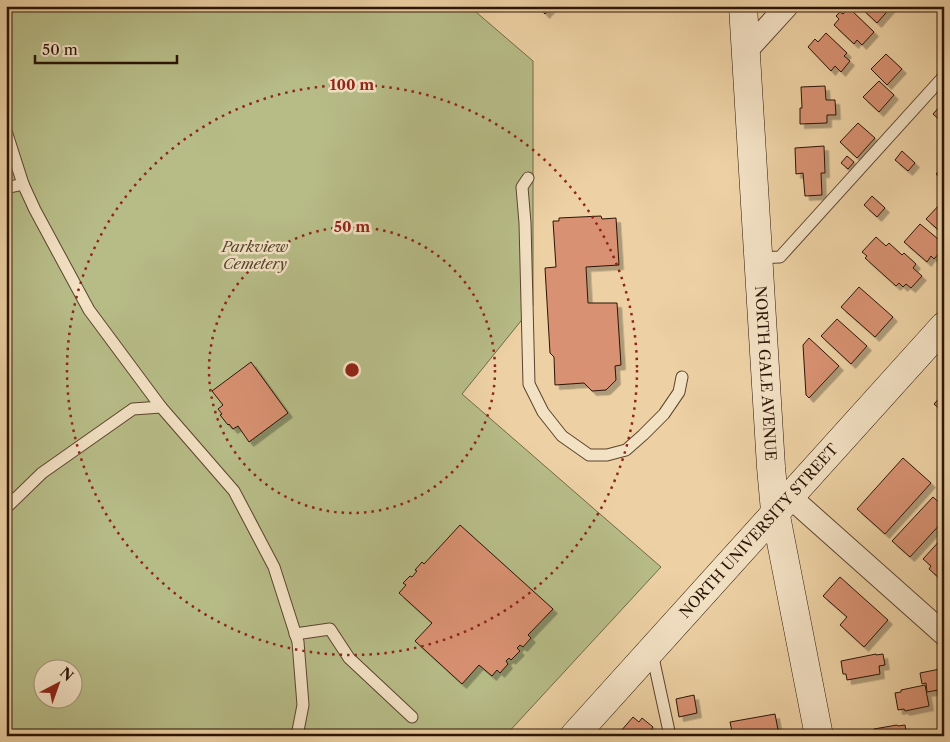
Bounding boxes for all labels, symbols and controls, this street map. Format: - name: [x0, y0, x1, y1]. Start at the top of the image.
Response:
- scale bar: [35, 32, 178, 64]
- text: 50 m: [42, 40, 78, 59]
- text: 100 m: [330, 75, 374, 94]
- text: 50 m: [334, 217, 370, 236]
- park label: Parkview Cemetery: [221, 237, 289, 273]
- street label: NORTH GALE AVENUE: [751, 285, 781, 461]
- centre of rings: [343, 361, 361, 379]
- street label: NORTH UNIVERSITY STREET: [675, 439, 843, 622]
- north arrow: [32, 660, 82, 710]
- text: N: [56, 663, 77, 685]

